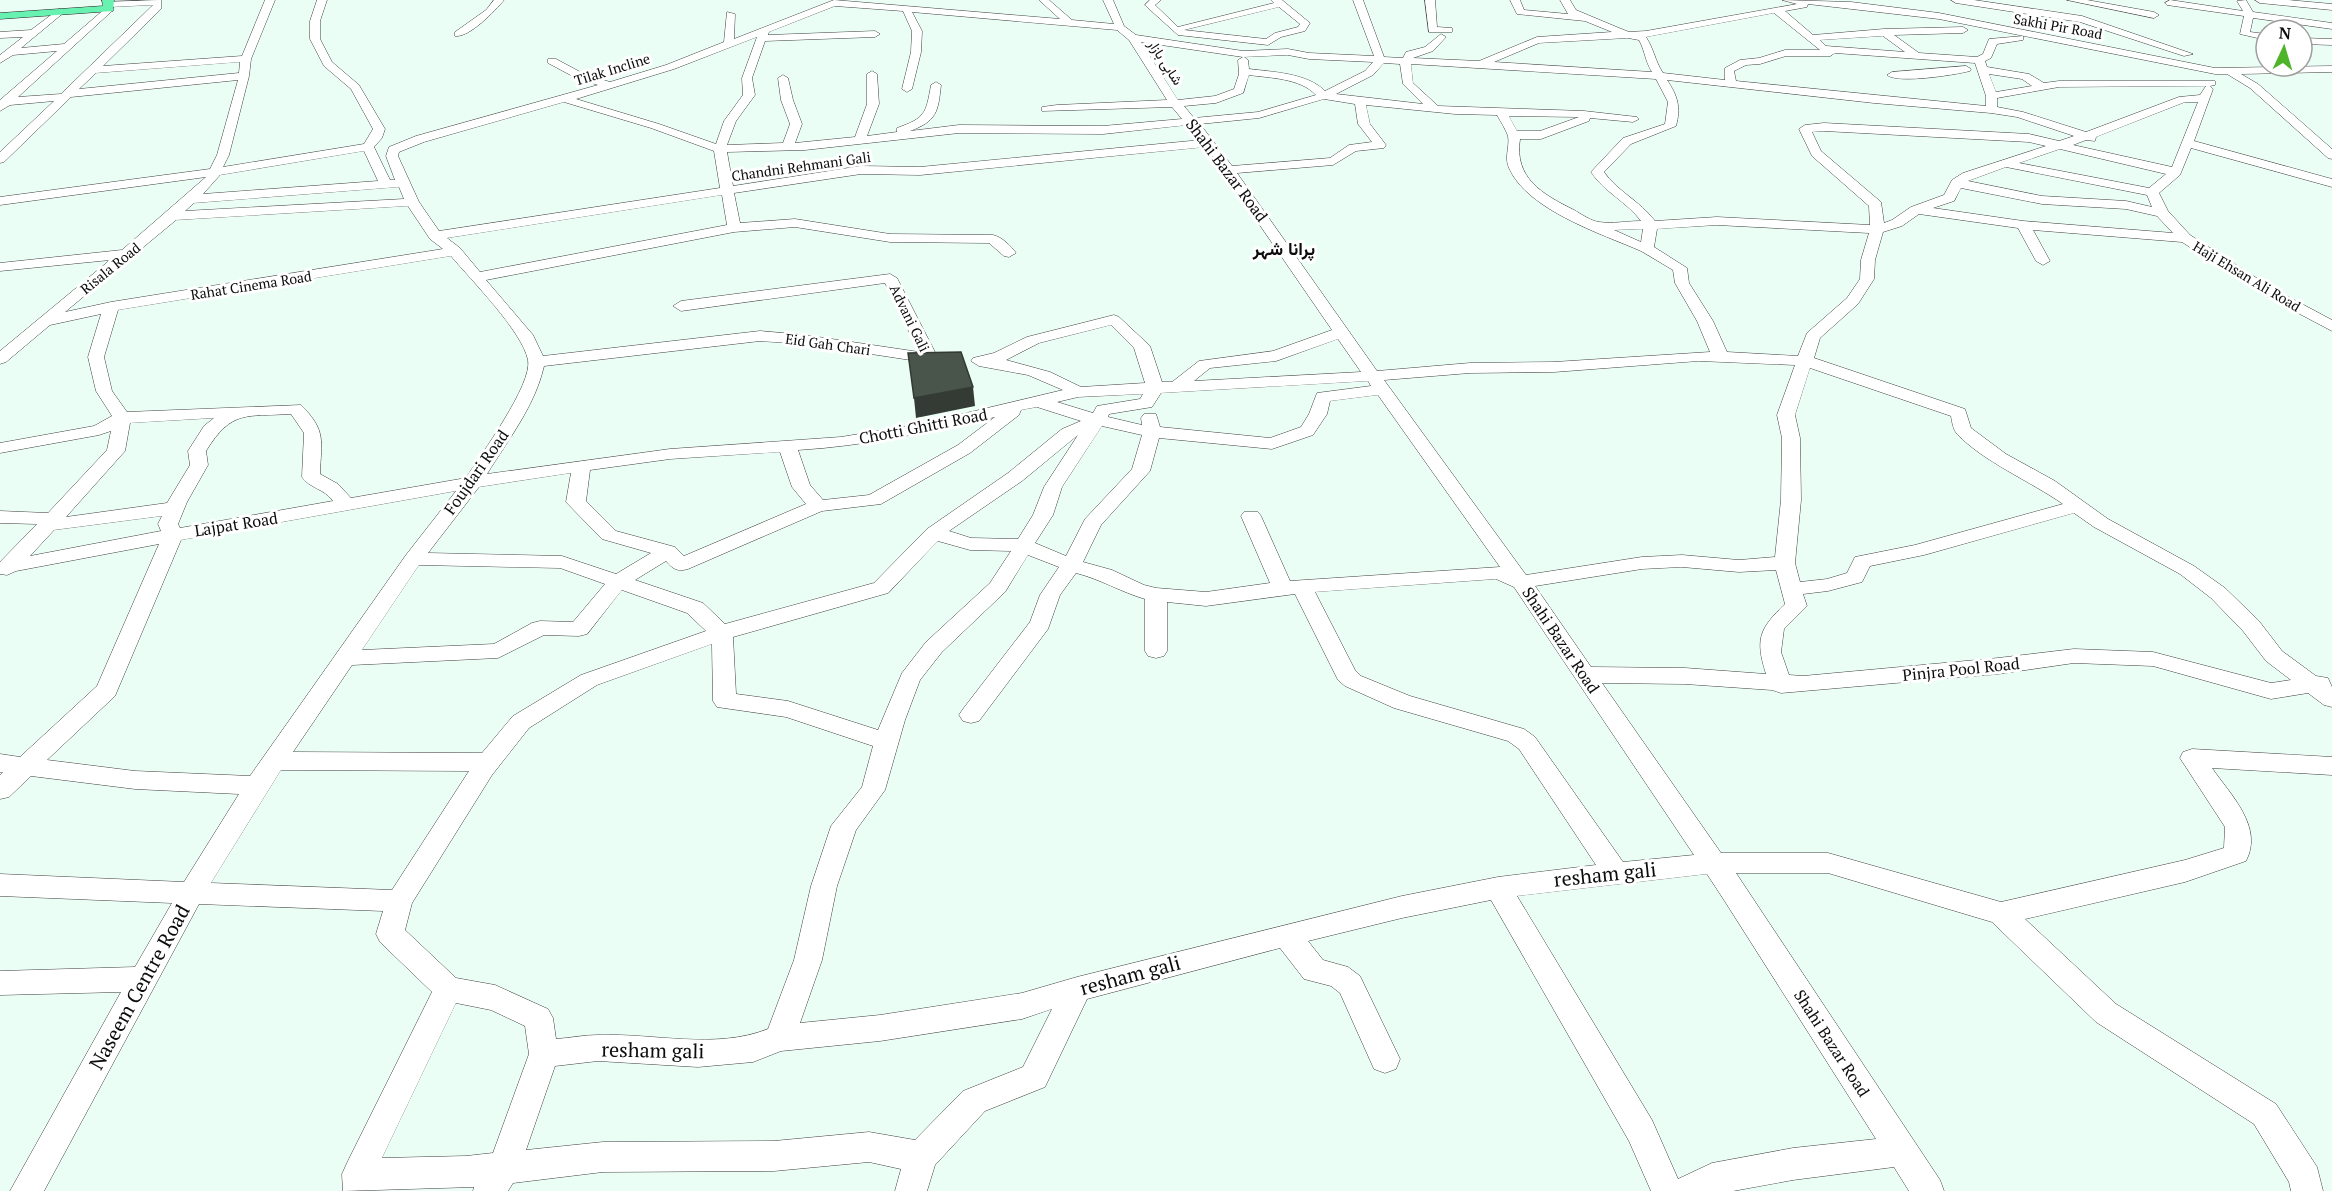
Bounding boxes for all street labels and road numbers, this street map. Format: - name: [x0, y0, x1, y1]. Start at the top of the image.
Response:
- street label: Sakhi Pir Road: [2012, 9, 2104, 43]
- street label: شاہی بازار: [1143, 35, 1188, 89]
- street label: Tilak Incline: [572, 48, 652, 90]
- street label: Shahi Bazar Road: [1181, 114, 1273, 226]
- street label: Chandni Rehmani Gali: [730, 147, 872, 185]
- street label: Haji Ehsan Ali Road: [2190, 236, 2305, 316]
- street label: Risala Road: [76, 238, 144, 298]
- street label: Rahat Cinema Road: [189, 266, 313, 304]
- street label: Advani Gali: [886, 281, 934, 355]
- street label: Eid Gah Chari: [784, 329, 872, 359]
- street label: Chotti Ghitti Road: [857, 403, 989, 449]
- street label: Foujdari Road: [439, 425, 513, 519]
- street label: Lajpat Road: [193, 507, 279, 541]
- street label: Shahi Bazar Road: [1517, 583, 1605, 698]
- street label: Pinjra Pool Road: [1901, 652, 2021, 686]
- street label: resham gali: [1552, 855, 1658, 893]
- street label: Naseem Centre Road: [82, 900, 196, 1074]
- street label: resham gali: [1077, 949, 1183, 1001]
- street label: Shahi Bazar Road: [1789, 985, 1875, 1101]
- street label: resham gali: [601, 1036, 705, 1064]

